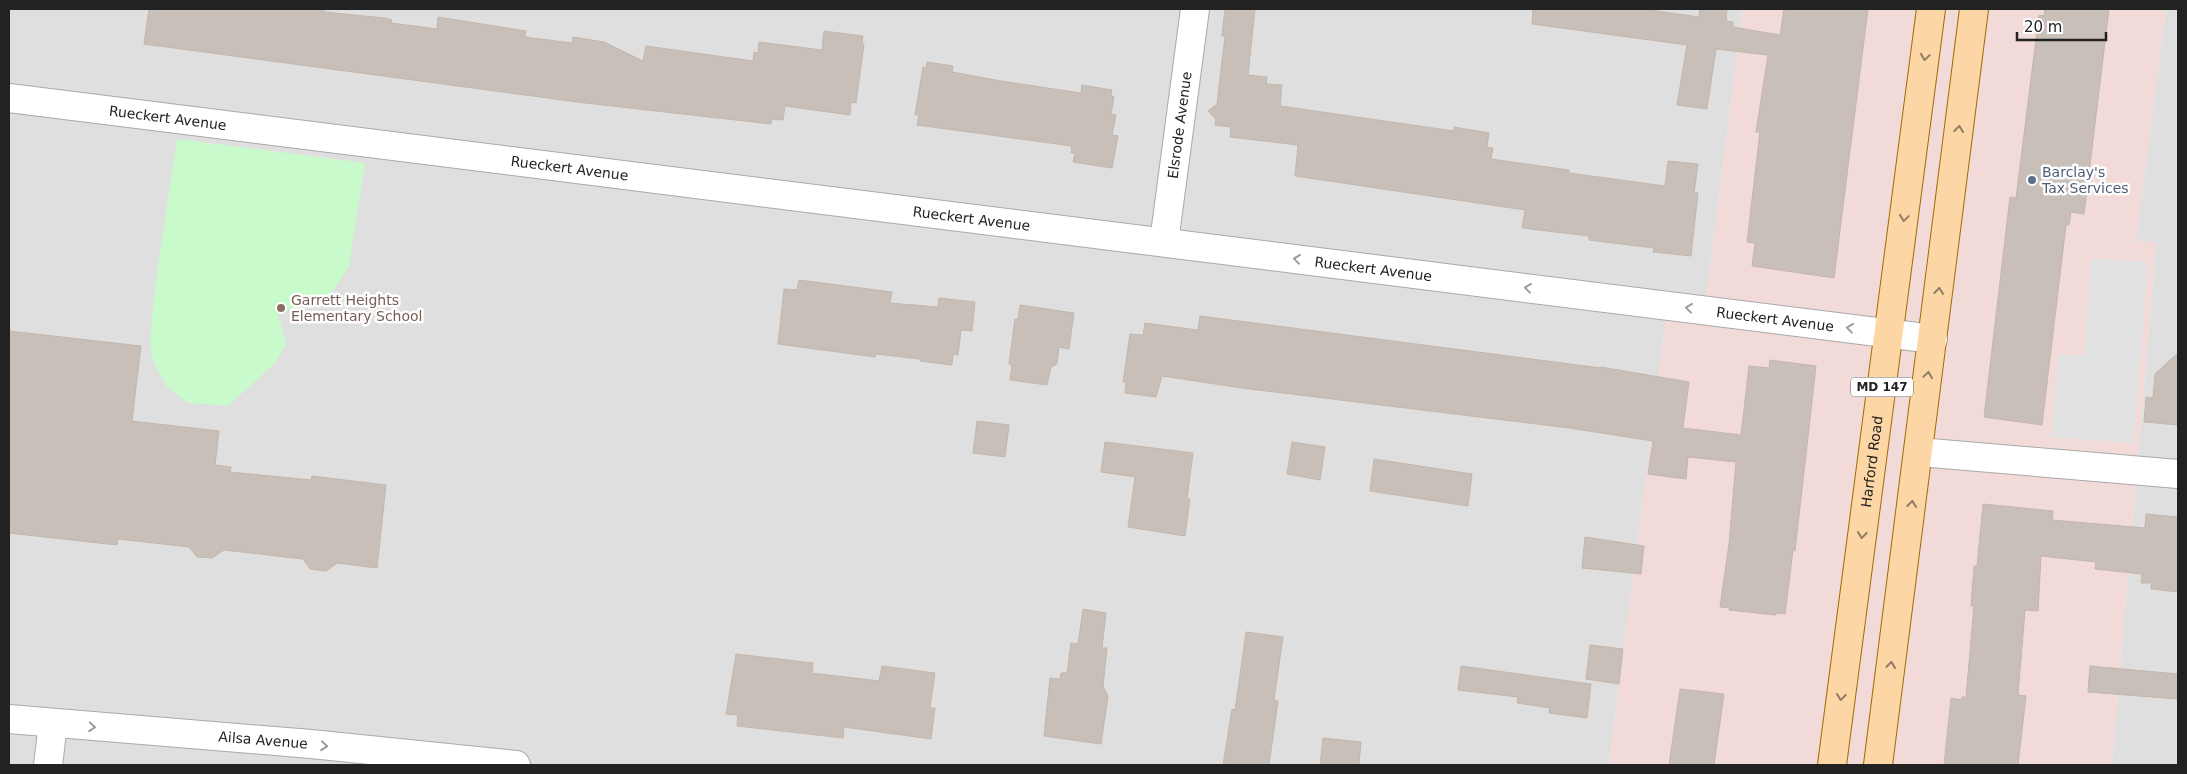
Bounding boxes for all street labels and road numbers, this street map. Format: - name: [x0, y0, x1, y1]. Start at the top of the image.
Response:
- street label: Elsrode Avenue: [1165, 70, 1195, 180]
- street label: Rueckert Avenue: [108, 103, 227, 133]
- street label: Rueckert Avenue: [510, 153, 629, 184]
- street label: Rueckert Avenue: [912, 203, 1031, 234]
- street label: Rueckert Avenue: [1314, 254, 1433, 284]
- street label: Rueckert Avenue: [1715, 304, 1835, 335]
- road number: MD 147: [1851, 378, 1913, 397]
- street label: Harford Road: [1858, 415, 1886, 508]
- street label: Ailsa Avenue: [218, 728, 309, 752]

